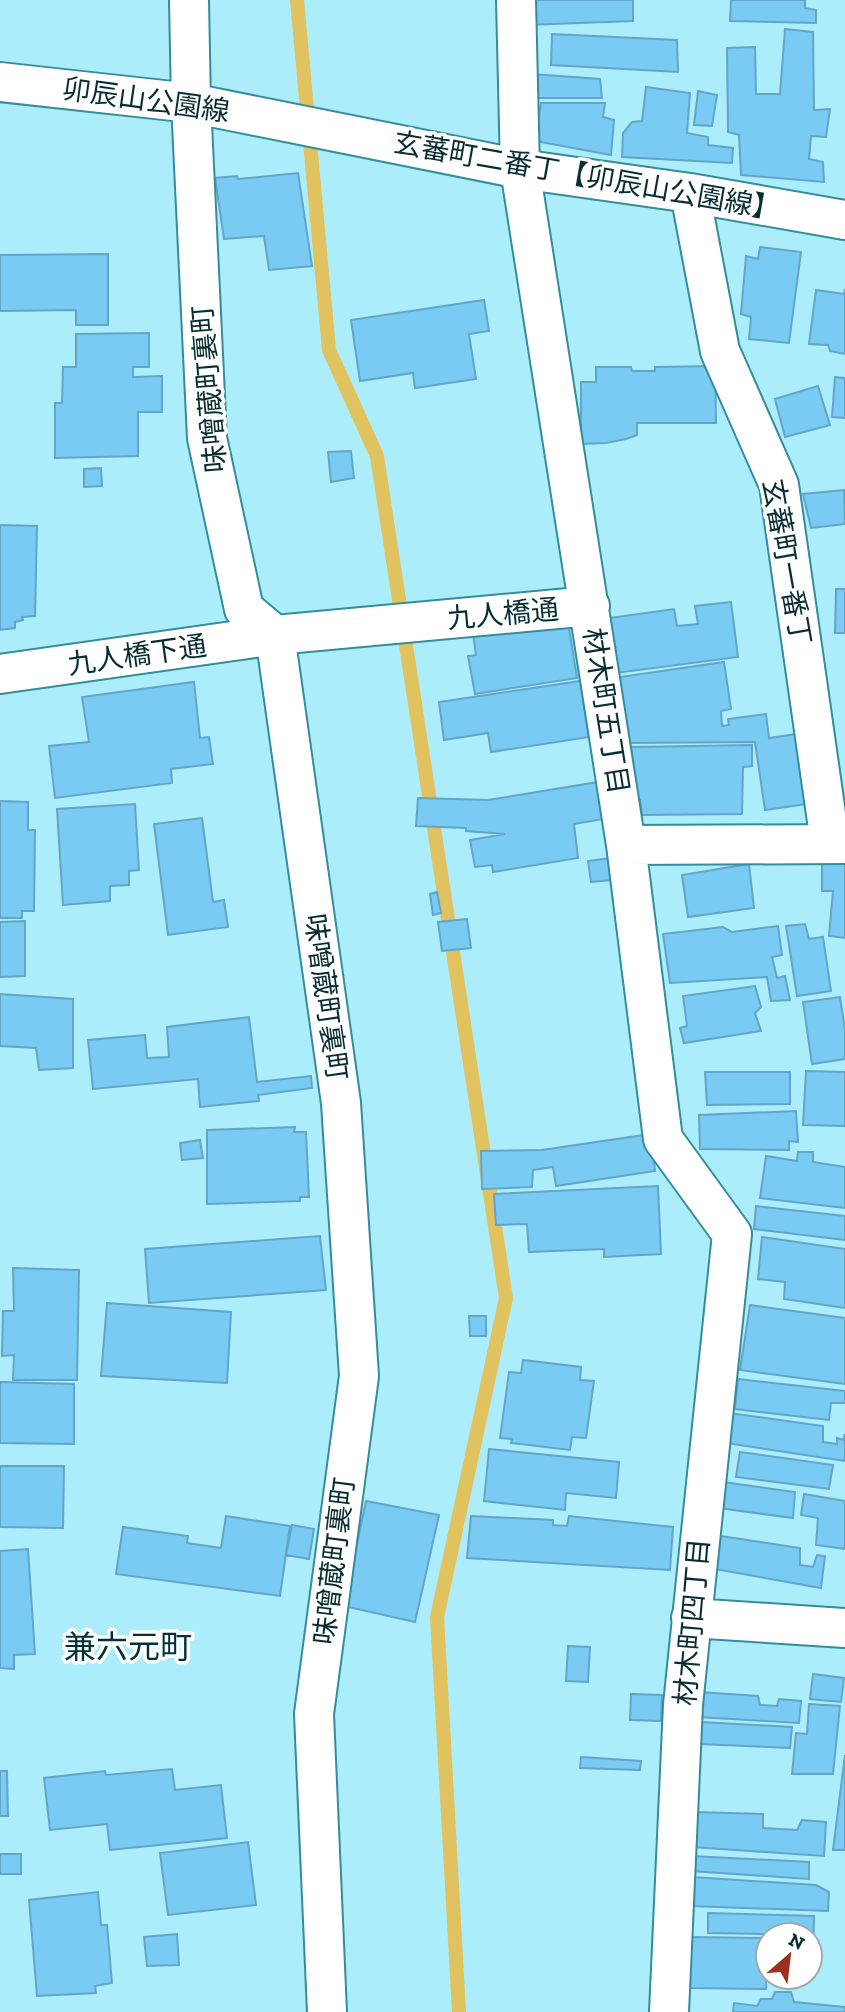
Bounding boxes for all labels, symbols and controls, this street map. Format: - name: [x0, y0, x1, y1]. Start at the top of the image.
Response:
- street label: 卯辰山公園線: [61, 72, 231, 128]
- street label: 玄蕃町二番丁【卯辰山公園線】: [391, 126, 783, 226]
- street label: 味噌蔵町裏町: [185, 304, 233, 474]
- street label: 玄蕃町一番丁: [756, 476, 818, 648]
- street label: 九人橋通: [446, 593, 560, 635]
- street label: 材木町五丁目: [577, 625, 635, 797]
- street label: 九人橋下通: [65, 629, 209, 681]
- street label: 味噌蔵町裏町: [298, 912, 354, 1082]
- street label: 味噌蔵町裏町: [307, 1476, 361, 1646]
- street label: 材木町四丁目: [668, 1537, 716, 1707]
- district label: 兼六元町: [64, 1628, 192, 1666]
- north arrow: [754, 1921, 824, 1991]
- text: N: [785, 1928, 809, 1955]

